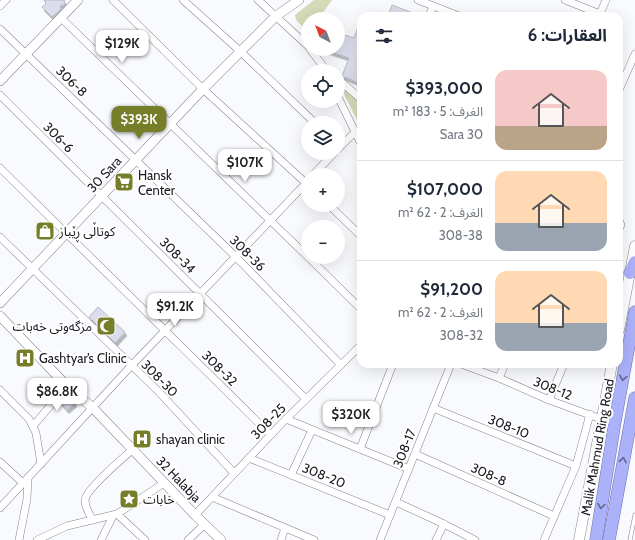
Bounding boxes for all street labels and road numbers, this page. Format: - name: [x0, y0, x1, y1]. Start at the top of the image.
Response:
- street label: 306-8: [53, 62, 91, 100]
- street label: 306-6: [40, 118, 78, 156]
- street label: 30 Sara: [83, 152, 125, 195]
- street label: 308-36: [227, 232, 269, 274]
- street label: 308-34: [157, 234, 200, 277]
- street label: 308-32: [199, 347, 241, 389]
- street label: 308-30: [138, 356, 182, 400]
- street label: 308-12: [531, 373, 575, 403]
- street label: Malik Mahmud Ring Road: [577, 377, 617, 517]
- street label: 308-25: [247, 400, 289, 442]
- street label: 308-10: [486, 411, 532, 441]
- street label: 308-17: [389, 426, 419, 470]
- street label: 32 Halabja: [153, 453, 205, 507]
- street label: 308-20: [300, 459, 348, 491]
- street label: 308-8: [469, 459, 509, 489]

